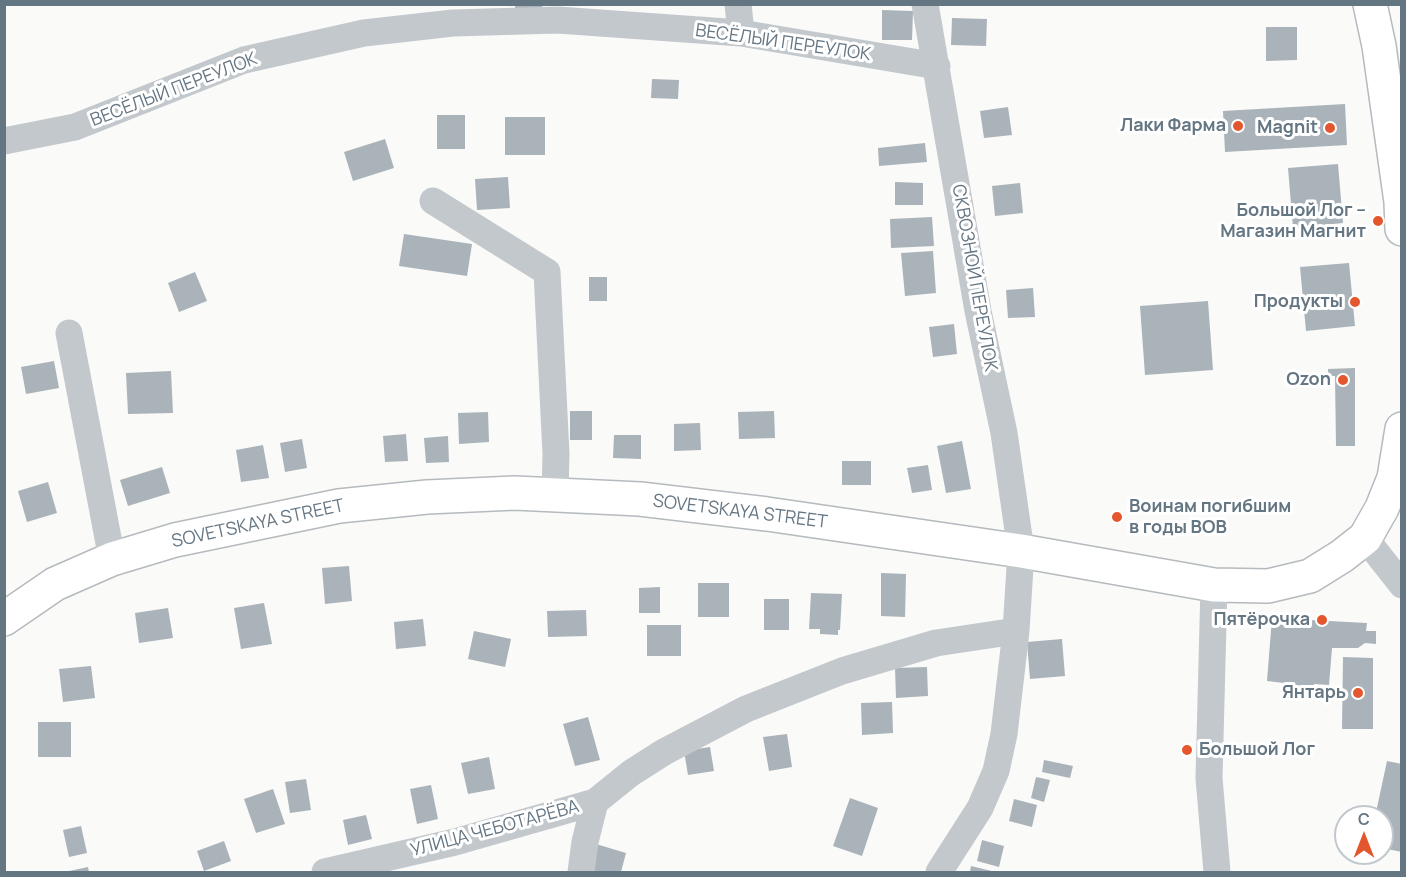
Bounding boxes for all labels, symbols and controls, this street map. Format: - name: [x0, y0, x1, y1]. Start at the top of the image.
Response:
- street label: ВЕСЁЛЫЙ ПЕРЕУЛОК: [694, 20, 872, 66]
- street label: ВЕСЁЛЫЙ ПЕРЕУЛОК: [88, 48, 260, 132]
- place label: Лаки Фарма: [1120, 115, 1226, 137]
- place label: Magnit: [1257, 117, 1318, 139]
- marker: Лаки Фарма: [1231, 119, 1245, 133]
- marker: Magnit: [1323, 121, 1337, 135]
- street label: СКВОЗНОЙ ПЕРЕУЛОК: [947, 183, 1001, 373]
- place label: Большой Лог – Магазин Магнит: [1220, 200, 1366, 242]
- marker: Большой Лог – Магазин Магнит: [1371, 214, 1385, 228]
- place label: Продукты: [1254, 291, 1343, 313]
- marker: Продукты: [1348, 295, 1362, 309]
- place label: Ozon: [1286, 369, 1331, 391]
- marker: Ozon: [1336, 373, 1350, 387]
- street label: SOVETSKAYA STREET: [651, 491, 829, 533]
- street label: SOVETSKAYA STREET: [170, 495, 346, 553]
- place label: Воинам погибшим в годы ВОВ: [1129, 496, 1291, 538]
- marker: Воинам погибшим в годы ВОВ: [1110, 510, 1124, 524]
- place label: Пятёрочка: [1213, 609, 1310, 631]
- marker: Пятёрочка: [1315, 613, 1329, 627]
- place label: Янтарь: [1282, 682, 1346, 704]
- marker: Янтарь: [1351, 686, 1365, 700]
- place label: Большой Лог: [1199, 739, 1315, 761]
- marker: Большой Лог: [1180, 743, 1194, 757]
- street label: УЛИЦА ЧЕБОТАРЁВА: [408, 796, 582, 862]
- north arrow: [1334, 805, 1394, 865]
- text: С: [1358, 808, 1370, 830]

